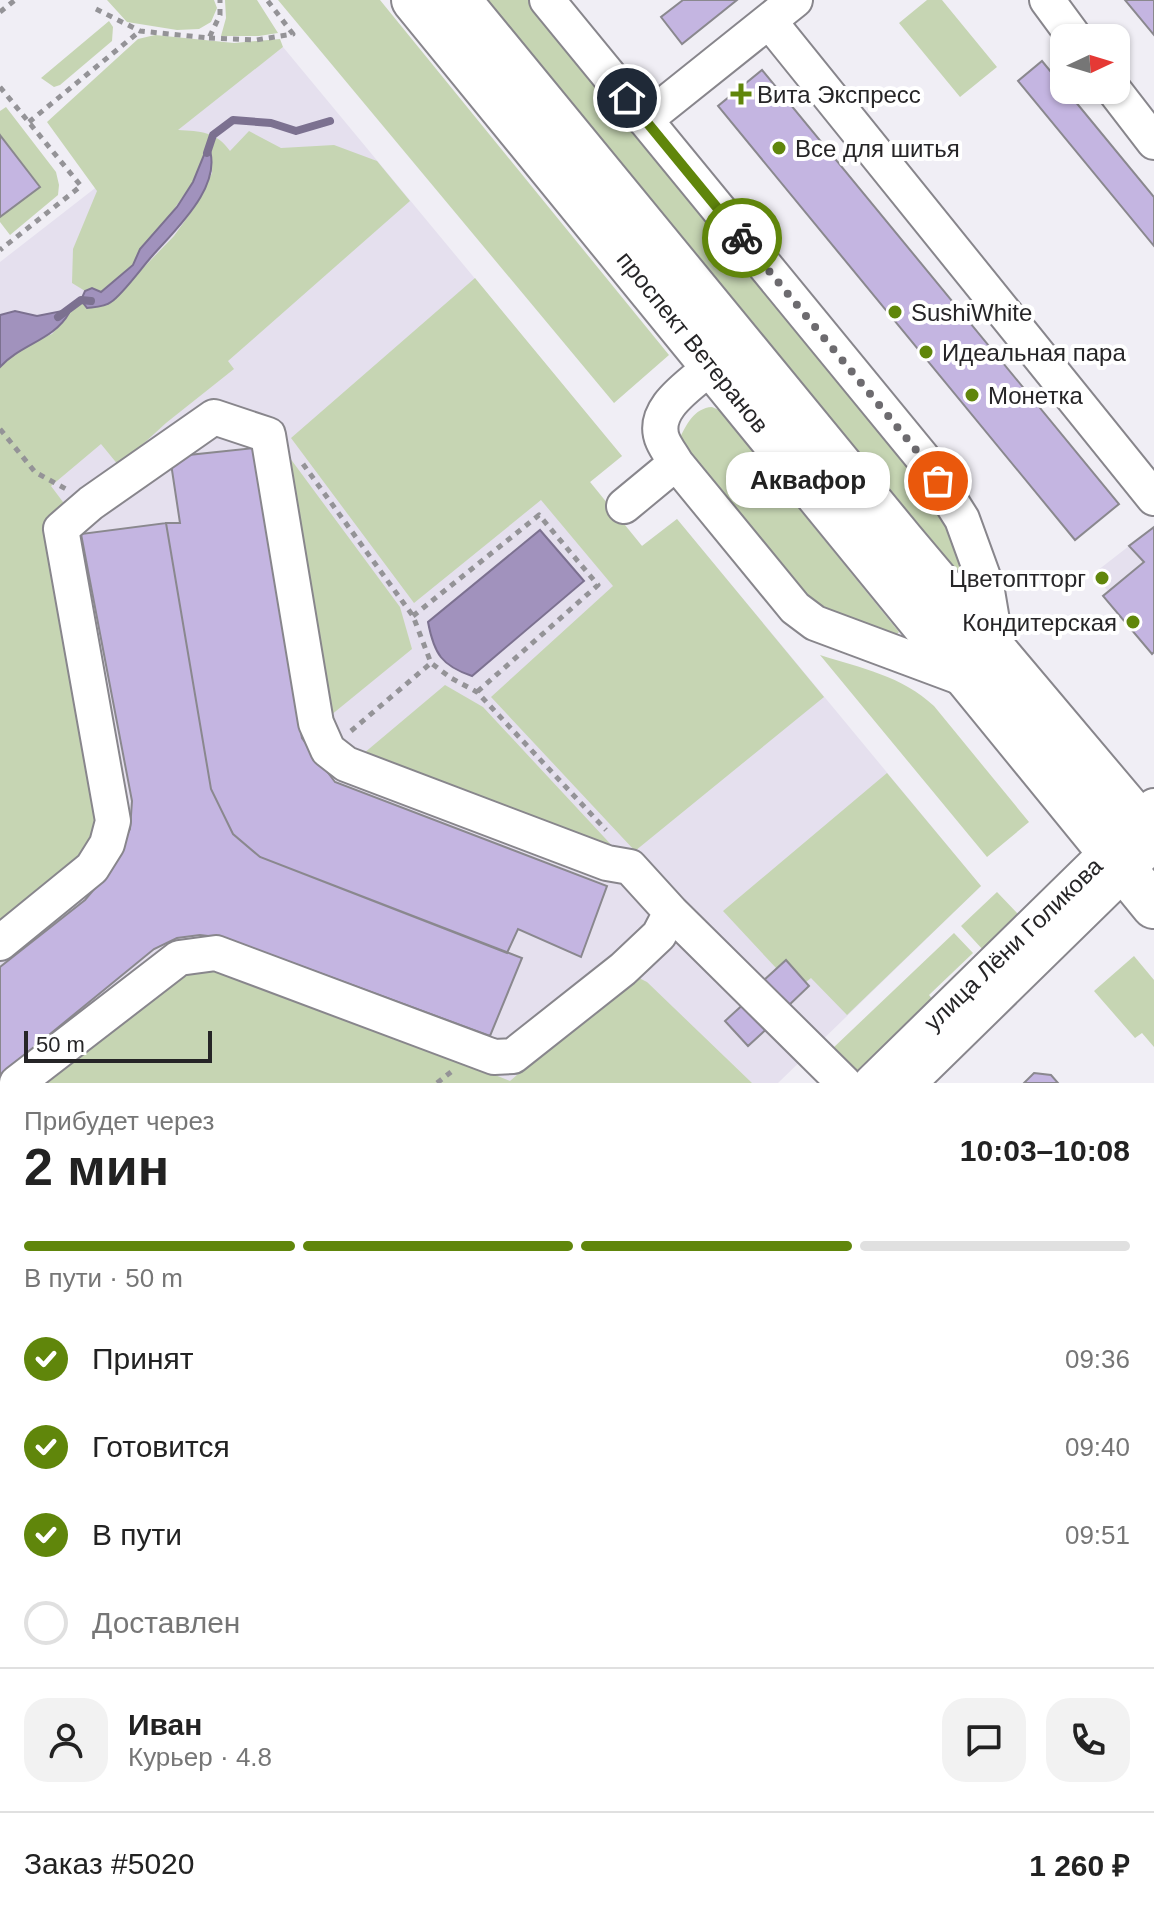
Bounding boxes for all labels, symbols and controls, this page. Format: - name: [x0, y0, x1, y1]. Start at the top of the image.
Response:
- north arrow: [1050, 24, 1130, 104]
- map controls: [1050, 24, 1130, 104]
- pin: [593, 64, 661, 132]
- icon: home: [605, 76, 649, 120]
- place label: Вита Экспресс: [757, 81, 921, 108]
- marker: Вита Экспресс: [732, 85, 750, 103]
- place label: Все для шитья: [795, 135, 960, 162]
- marker: Все для шитья: [770, 139, 788, 157]
- courier: [702, 198, 782, 278]
- icon: bike: [720, 216, 764, 260]
- street label: проспект Ветеранов: [612, 246, 774, 438]
- place label: SushiWhite: [911, 299, 1032, 326]
- marker: SushiWhite: [886, 303, 904, 321]
- place label: Идеальная пара: [942, 339, 1126, 366]
- marker: Идеальная пара: [917, 343, 935, 361]
- place label: Монетка: [988, 382, 1083, 409]
- marker: Монетка: [963, 386, 981, 404]
- pin: [904, 447, 972, 515]
- callout: Аквафор: [726, 453, 890, 509]
- icon: bag: [916, 459, 960, 503]
- text: Аквафор: [750, 465, 866, 495]
- place label: Цветоптторг: [949, 565, 1086, 592]
- marker: Цветоптторг: [1093, 569, 1111, 587]
- place label: Кондитерская: [962, 609, 1117, 636]
- marker: Кондитерская: [1124, 613, 1142, 631]
- street label: улица Лёни Голикова: [919, 852, 1108, 1036]
- scale bar: [24, 1027, 212, 1063]
- text: 50 m: [36, 1032, 85, 1057]
- text: Прибудет через: [24, 1106, 214, 1136]
- text: 10:03–10:08: [960, 1134, 1130, 1167]
- text: 2 мин: [24, 1138, 169, 1196]
- text: В пути · 50 m: [24, 1263, 183, 1293]
- icon: check: [24, 1337, 68, 1381]
- text: Принят: [92, 1342, 194, 1375]
- text: 09:36: [1065, 1344, 1130, 1374]
- icon: check: [24, 1425, 68, 1469]
- text: Готовится: [92, 1430, 230, 1463]
- text: 09:40: [1065, 1432, 1130, 1462]
- icon: check: [24, 1513, 68, 1557]
- text: В пути: [92, 1518, 182, 1551]
- text: 09:51: [1065, 1520, 1130, 1550]
- text: Доставлен: [92, 1606, 240, 1639]
- button: person: [24, 1698, 108, 1782]
- button: chat: [942, 1698, 1026, 1782]
- button: phone: [1046, 1698, 1130, 1782]
- text: Иван: [128, 1708, 202, 1741]
- text: Курьер · 4.8: [128, 1742, 272, 1772]
- text: Заказ #5020: [24, 1847, 194, 1880]
- text: 1 260 ₽: [1029, 1849, 1130, 1882]

